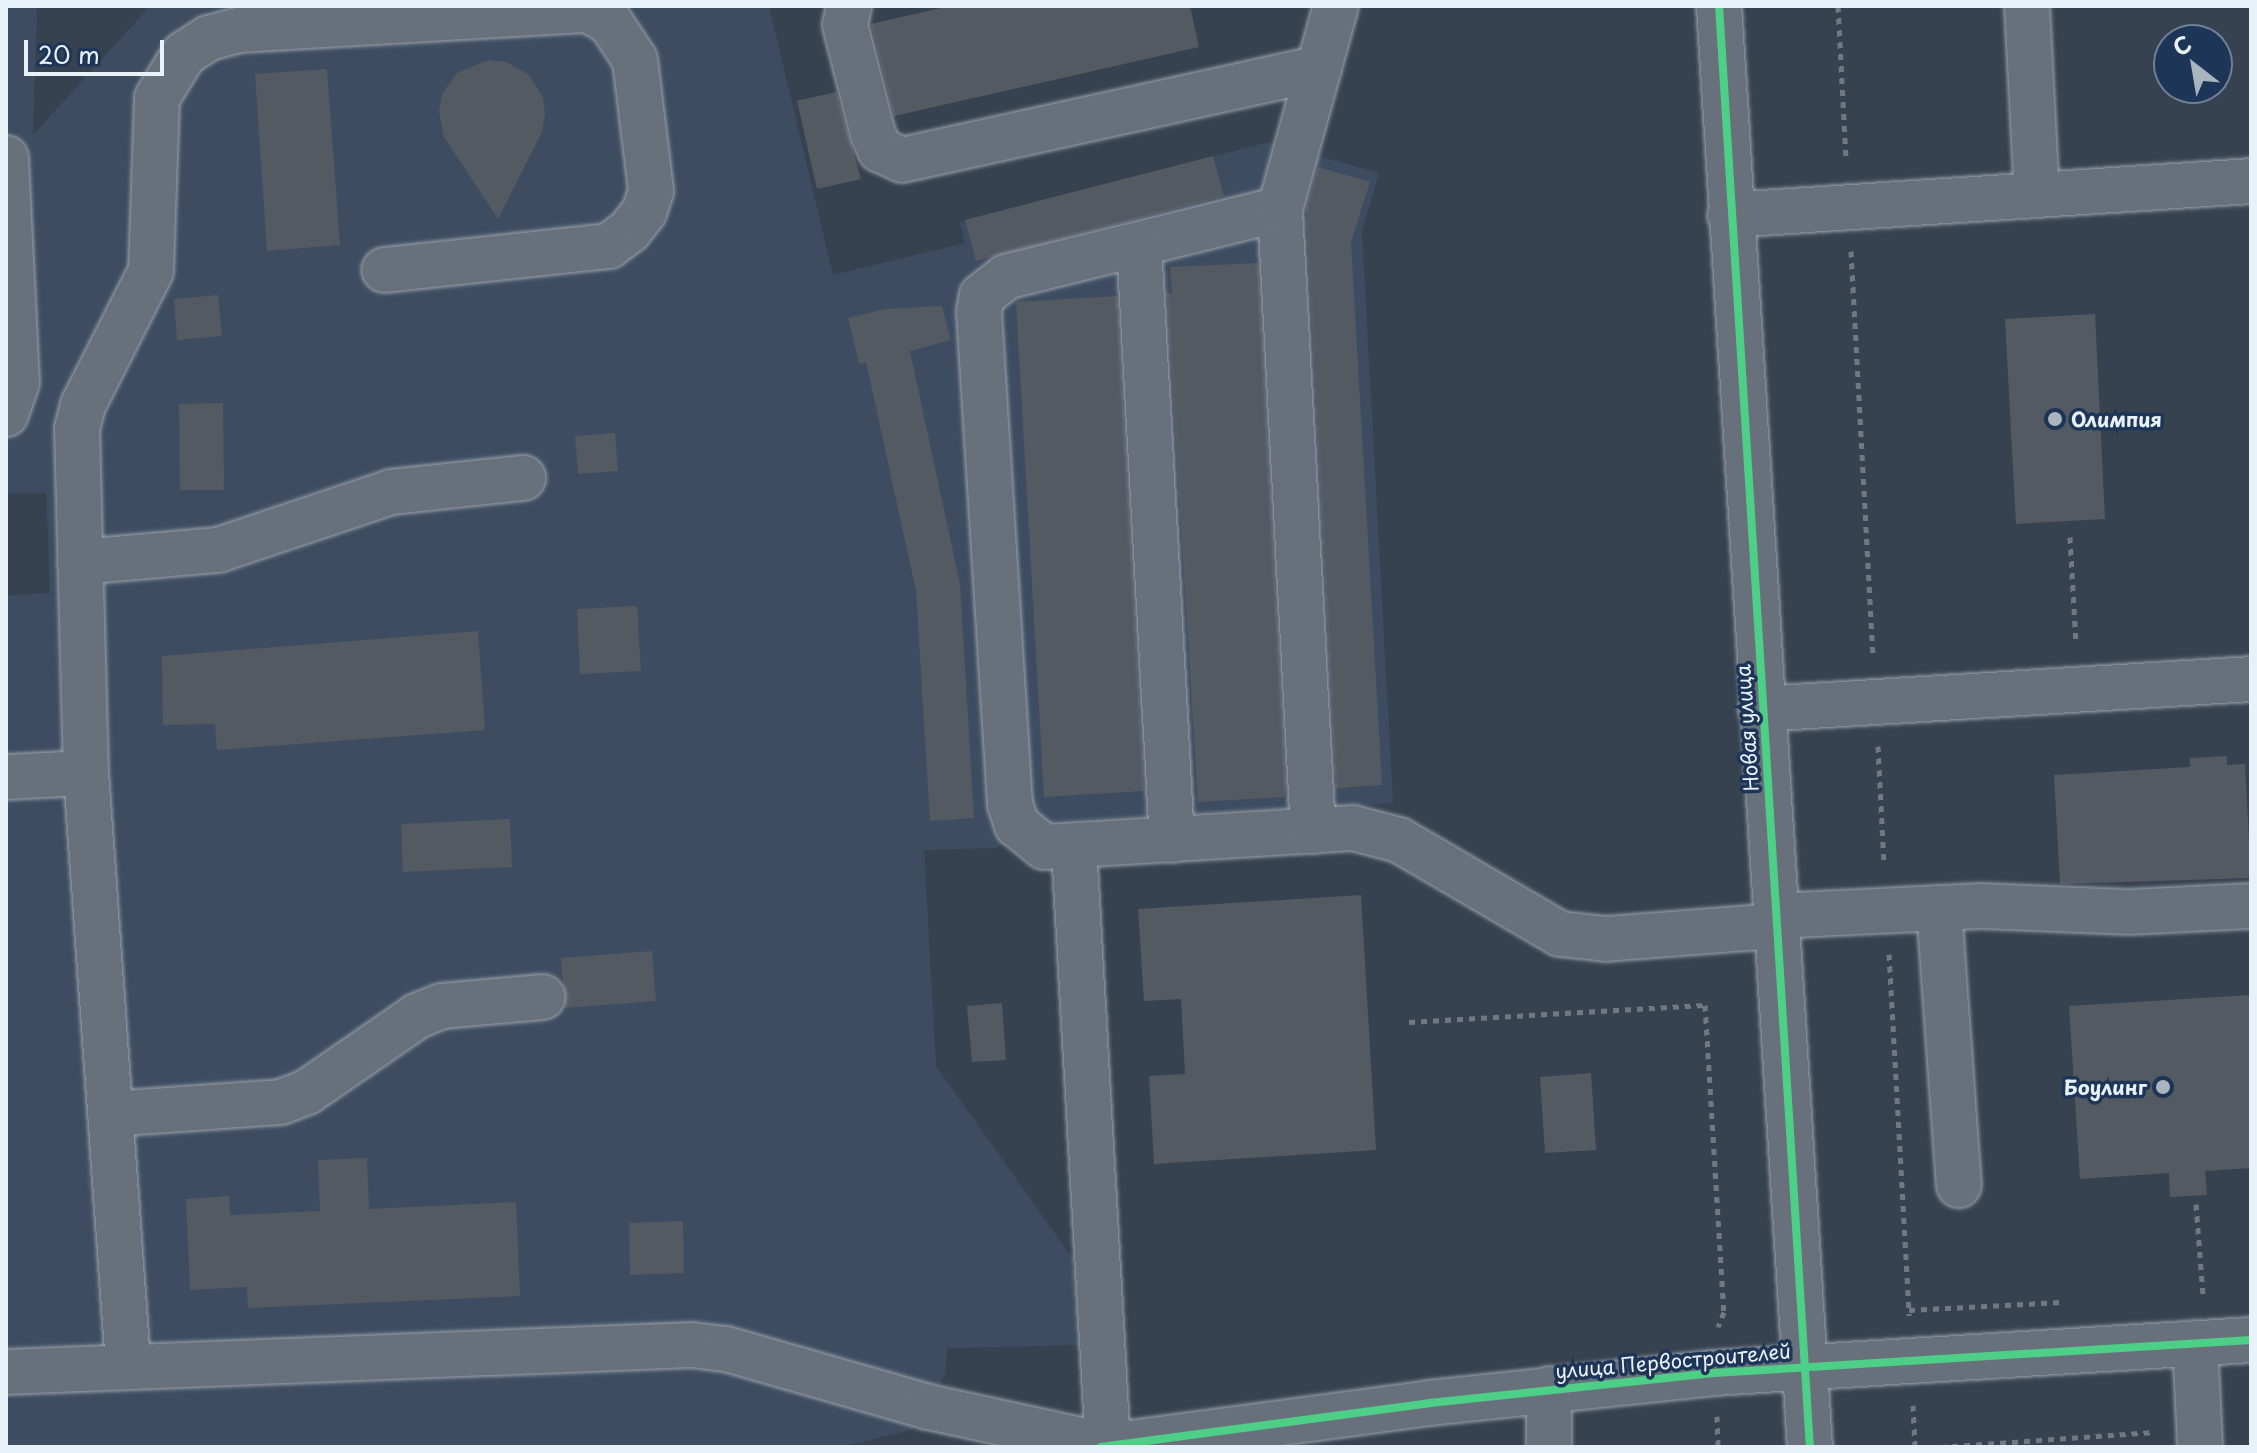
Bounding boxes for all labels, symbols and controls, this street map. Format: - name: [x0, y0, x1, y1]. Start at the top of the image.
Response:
- scale bar: [28, 24, 168, 74]
- north arrow: [2153, 24, 2233, 104]
- text: С: [2166, 26, 2197, 63]
- text: 20 m: [38, 36, 100, 72]
- place label: Олимпия: [2071, 407, 2162, 431]
- marker: Олимпия: [2046, 410, 2064, 428]
- street label: Новая улица: [1731, 663, 1763, 793]
- place label: Боулинг: [2064, 1075, 2147, 1099]
- marker: Боулинг: [2154, 1078, 2172, 1096]
- street label: улица Первостроителей: [1554, 1339, 1792, 1383]

